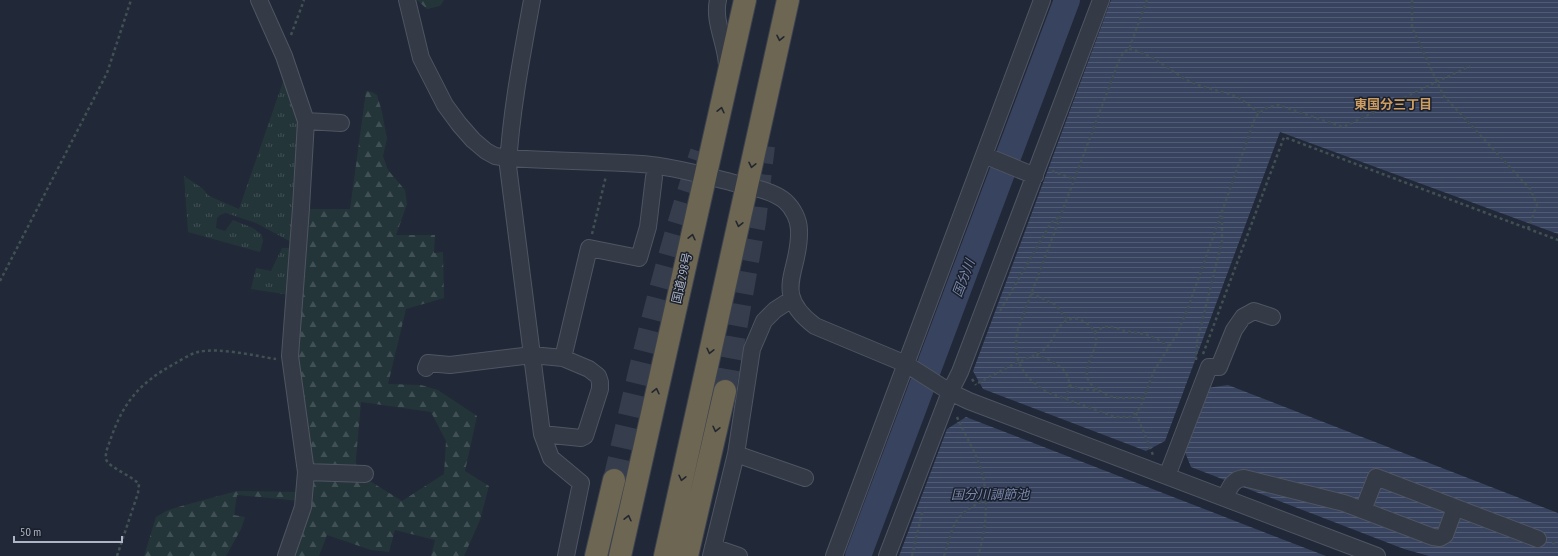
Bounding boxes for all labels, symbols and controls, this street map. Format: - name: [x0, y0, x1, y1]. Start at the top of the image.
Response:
- one-way arrow: [776, 35, 784, 41]
- district label: 東国分三丁目: [1354, 96, 1432, 113]
- one-way arrow: [717, 107, 725, 114]
- one-way arrow: [748, 162, 756, 168]
- one-way arrow: [735, 221, 743, 227]
- one-way arrow: [687, 234, 695, 240]
- street label: 国道298号: [668, 251, 695, 305]
- water label: 国分川: [949, 255, 979, 299]
- one-way arrow: [707, 348, 715, 354]
- one-way arrow: [652, 388, 660, 394]
- one-way arrow: [713, 425, 721, 432]
- one-way arrow: [678, 474, 687, 481]
- water label: 国分川調節池: [951, 486, 1031, 503]
- one-way arrow: [624, 515, 632, 521]
- scale bar: [14, 518, 122, 544]
- text: 50 m: [20, 524, 41, 539]

